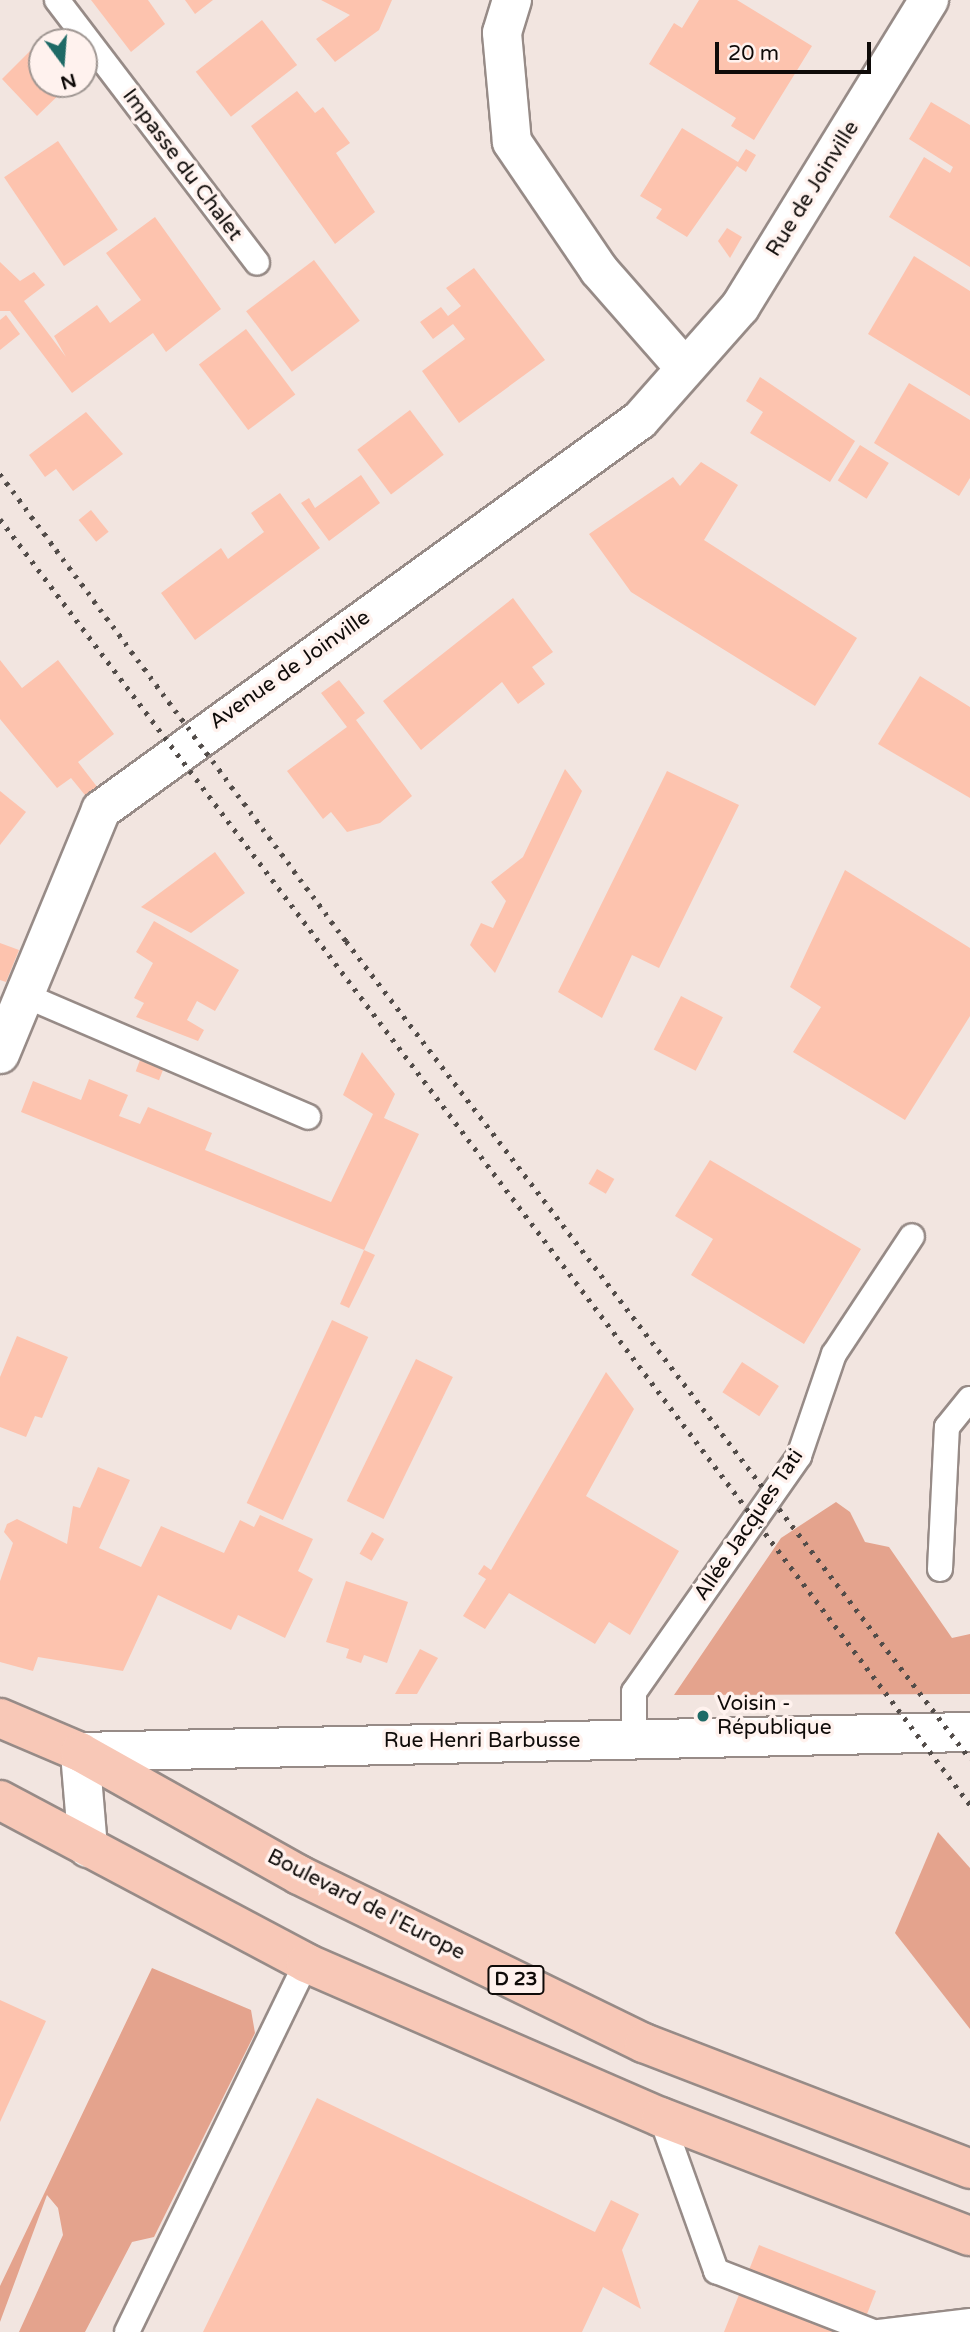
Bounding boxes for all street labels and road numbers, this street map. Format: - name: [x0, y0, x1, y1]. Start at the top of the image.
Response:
- street label: Impasse du Chalet: [117, 84, 247, 246]
- street label: Rue de Joinville: [761, 117, 865, 261]
- street label: Avenue de Joinville: [205, 605, 375, 735]
- street label: Allée Jacques Tati: [689, 1444, 809, 1606]
- street label: Rue Henri Barbusse: [384, 1728, 580, 1754]
- street label: Boulevard de l'Europe: [263, 1844, 469, 1966]
- road number: D 23: [486, 1964, 546, 1996]

